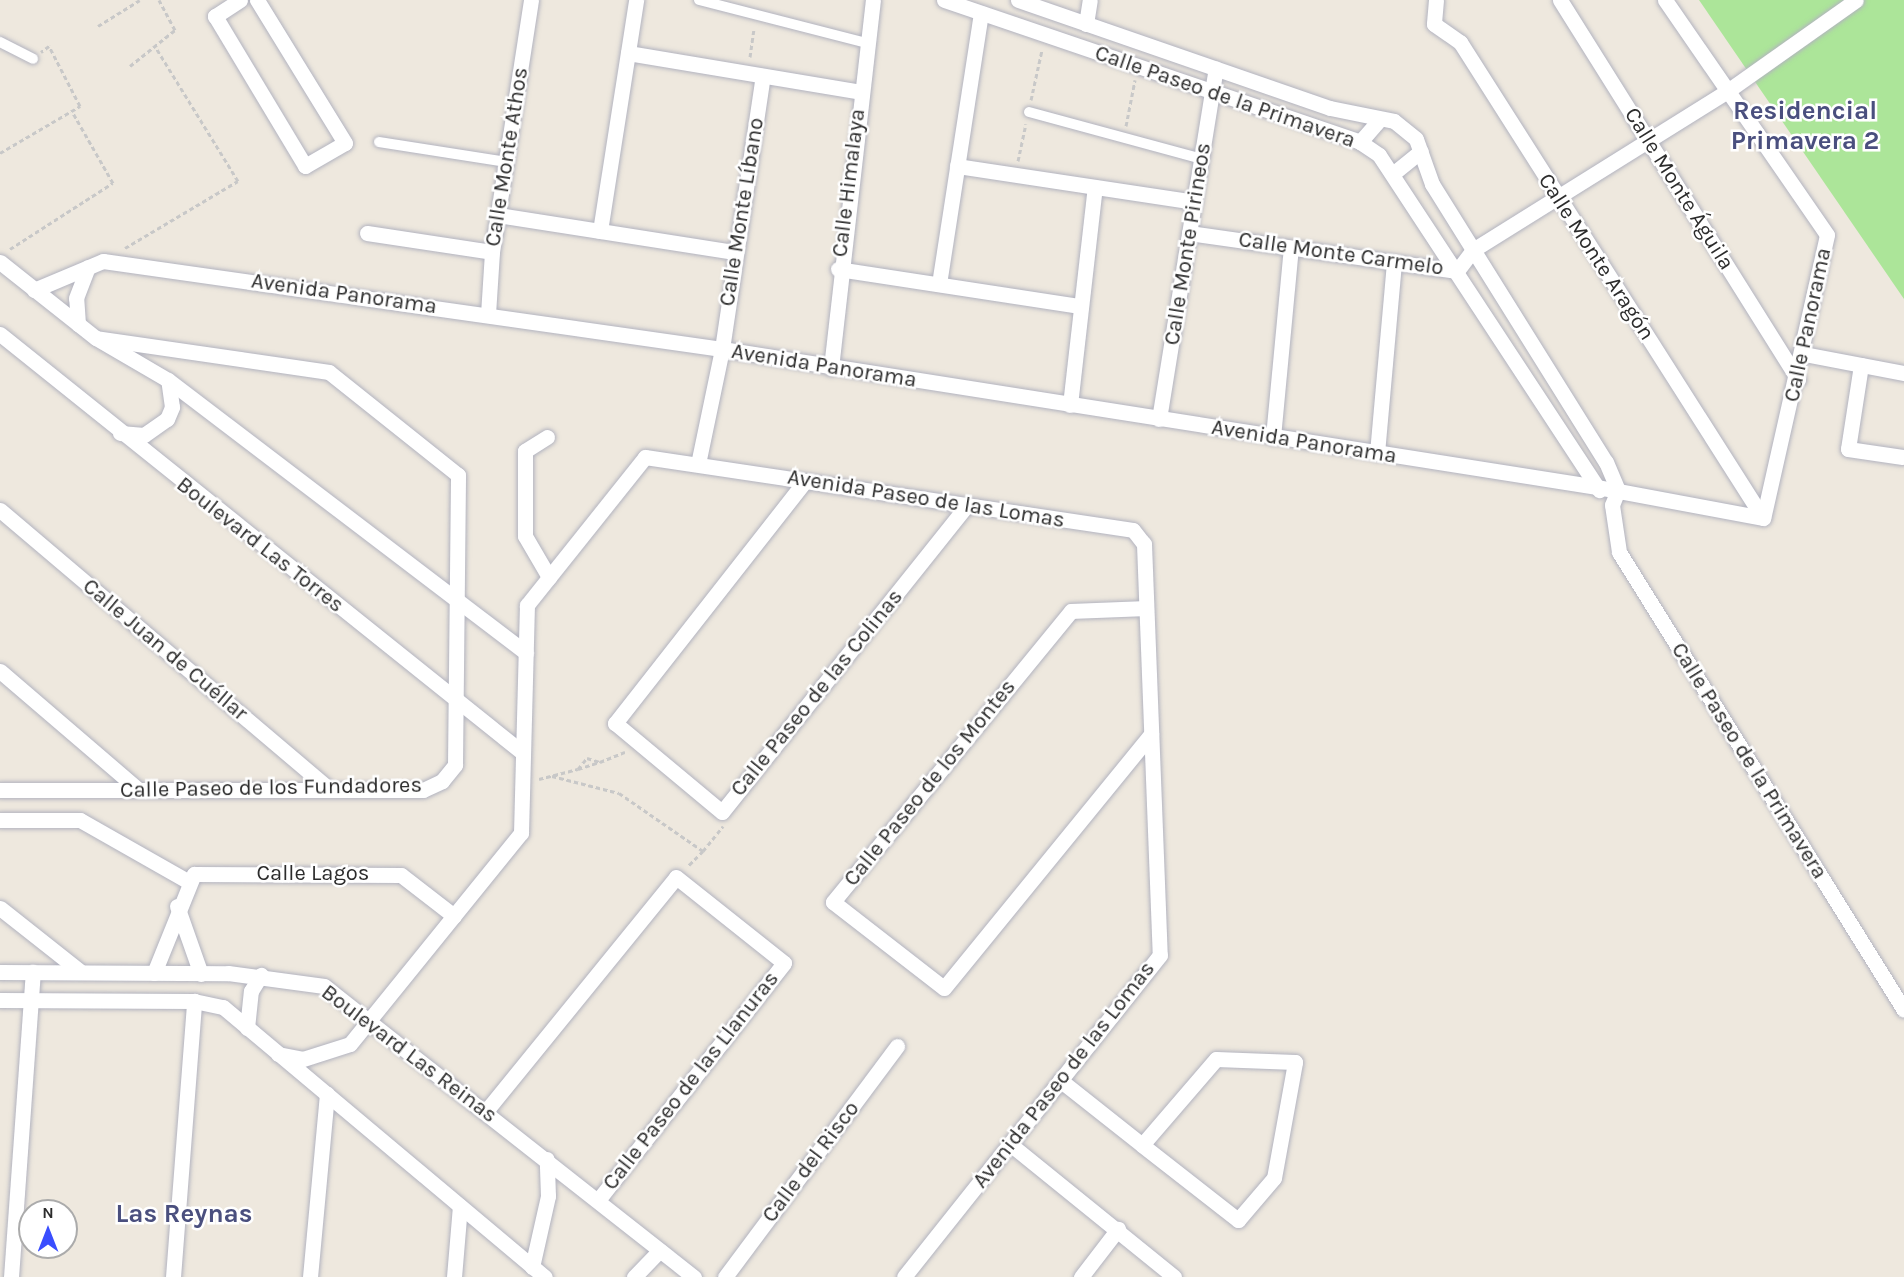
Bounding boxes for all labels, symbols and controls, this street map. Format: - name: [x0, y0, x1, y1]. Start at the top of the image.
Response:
- street label: Calle Paseo de la Primavera: [1091, 40, 1359, 154]
- street label: Calle Monte Athos: [480, 66, 534, 248]
- district label: Residencial Primavera 2: [1731, 95, 1879, 156]
- street label: Calle Monte Águila: [1618, 103, 1740, 275]
- street label: Calle Himalaya: [827, 107, 871, 259]
- street label: Calle Monte Líbano: [714, 116, 770, 308]
- street label: Calle Monte Pirineos: [1159, 141, 1217, 347]
- street label: Calle Monte Aragón: [1532, 169, 1660, 345]
- street label: Calle Monte Carmelo: [1237, 227, 1445, 281]
- street label: Calle Panorama: [1779, 246, 1837, 404]
- street label: Avenida Panorama: [250, 268, 438, 320]
- street label: Avenida Panorama: [730, 338, 918, 394]
- street label: Avenida Panorama: [1210, 414, 1398, 470]
- street label: Avenida Paseo de las Lomas: [786, 464, 1066, 534]
- street label: Boulevard Las Torres: [171, 471, 349, 619]
- street label: Calle Juan de Cuéllar: [77, 573, 253, 727]
- street label: Calle Paseo de las Colinas: [725, 584, 909, 802]
- street label: Calle Paseo de la Primavera: [1665, 638, 1833, 884]
- street label: Calle Paseo de los Montes: [838, 674, 1022, 892]
- street label: Calle Paseo de los Fundadores: [120, 772, 422, 804]
- street label: Calle Lagos: [257, 861, 369, 887]
- street label: Avenida Paseo de las Lomas: [967, 956, 1161, 1194]
- street label: Calle Paseo de las Llanuras: [597, 966, 785, 1196]
- street label: Boulevard Las Reinas: [316, 979, 502, 1129]
- street label: Calle del Risco: [757, 1096, 865, 1228]
- district label: Las Reynas: [115, 1198, 253, 1230]
- north arrow: [18, 1199, 78, 1259]
- text: N: [42, 1203, 54, 1222]

